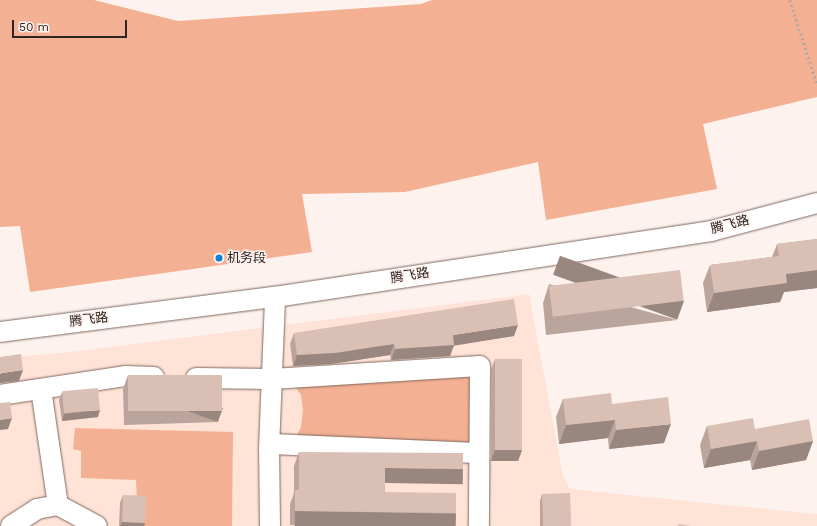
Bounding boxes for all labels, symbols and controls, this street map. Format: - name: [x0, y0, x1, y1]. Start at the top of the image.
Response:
- scale bar: [14, 12, 129, 38]
- text: 50 m: [19, 20, 49, 34]
- street label: 腾飞路: [709, 213, 751, 237]
- place label: 机务段: [227, 250, 266, 266]
- marker: 机务段: [214, 253, 224, 263]
- street label: 腾飞路: [390, 265, 430, 287]
- street label: 腾飞路: [69, 310, 109, 330]

